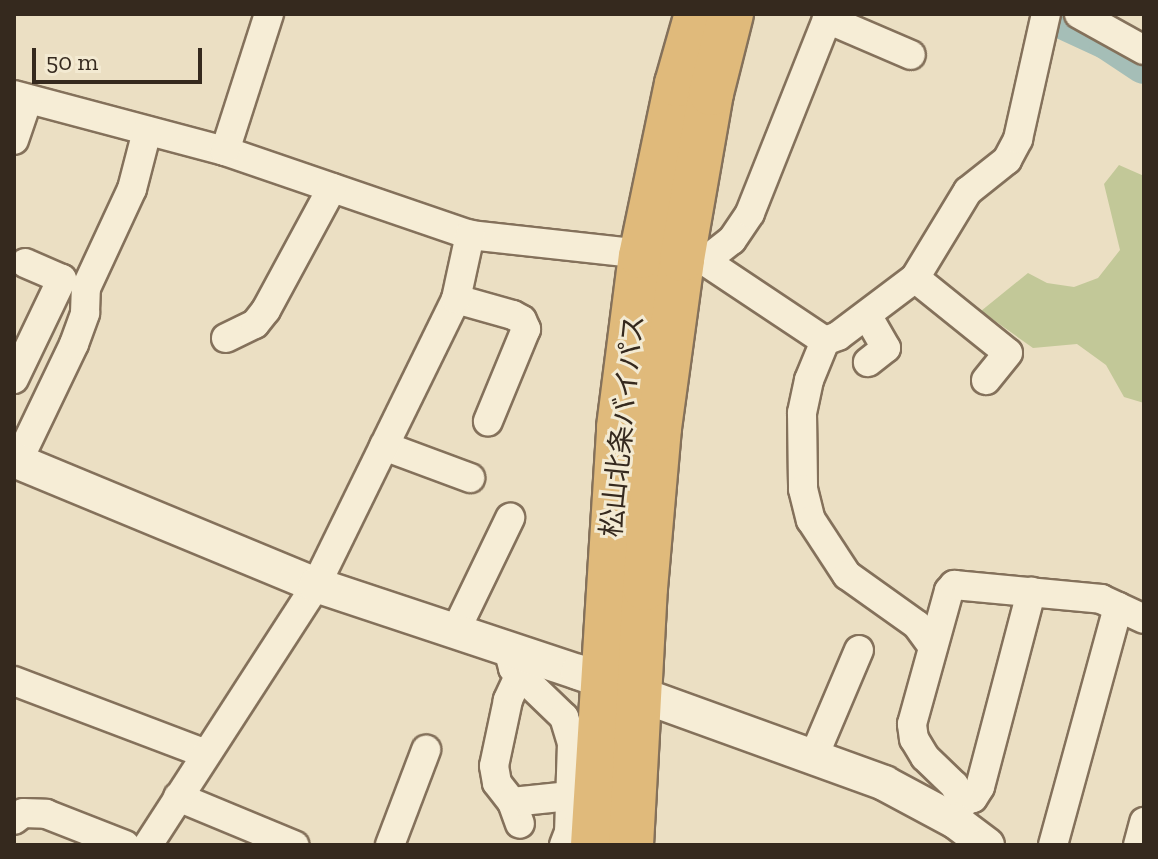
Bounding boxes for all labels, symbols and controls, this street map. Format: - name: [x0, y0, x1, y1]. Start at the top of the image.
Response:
- scale bar: [36, 32, 206, 82]
- text: 50 m: [46, 47, 98, 76]
- street label: 松山北条バイパス: [595, 313, 651, 539]

